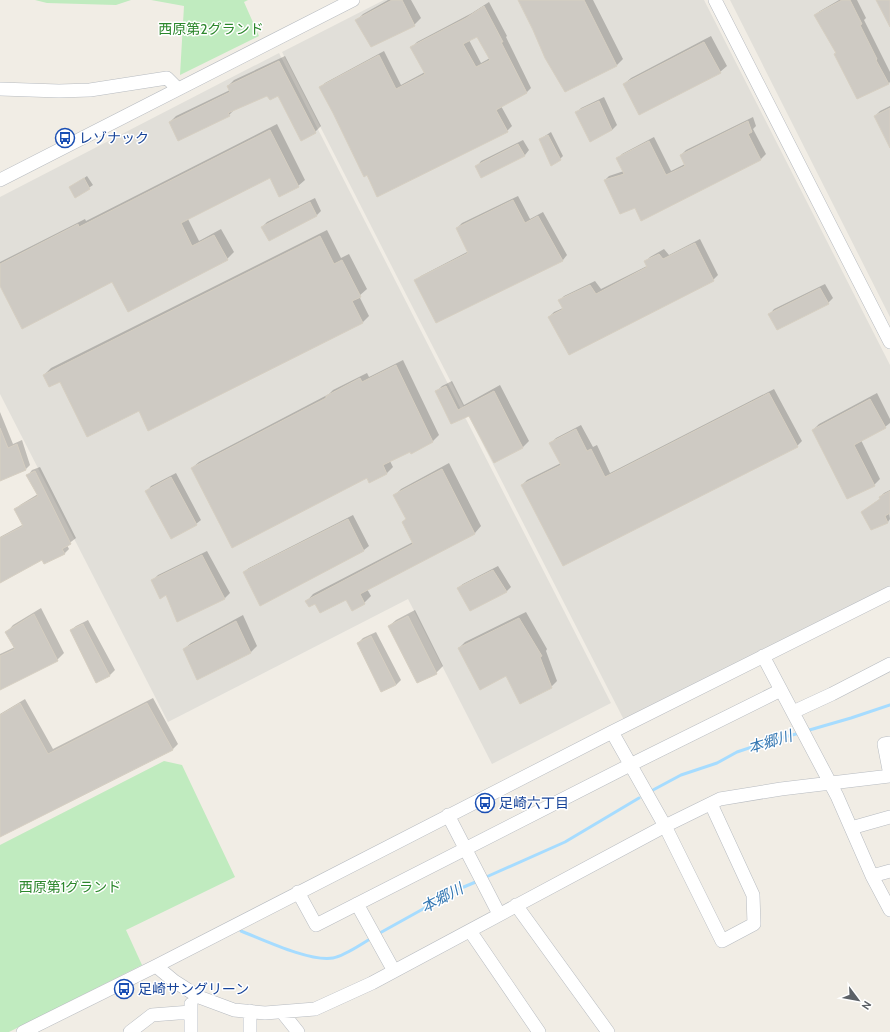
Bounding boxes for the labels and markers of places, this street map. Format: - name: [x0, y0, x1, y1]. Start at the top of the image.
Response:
- bus stop icon: レゾナック: [54, 127, 76, 149]
- place label: レゾナック: [79, 129, 149, 147]
- bus stop icon: 足崎六丁目: [474, 792, 496, 814]
- place label: 足崎六丁目: [499, 794, 569, 812]
- bus stop icon: 足崎サングリーン: [113, 978, 135, 1000]
- place label: 足崎サングリーン: [138, 980, 249, 998]

